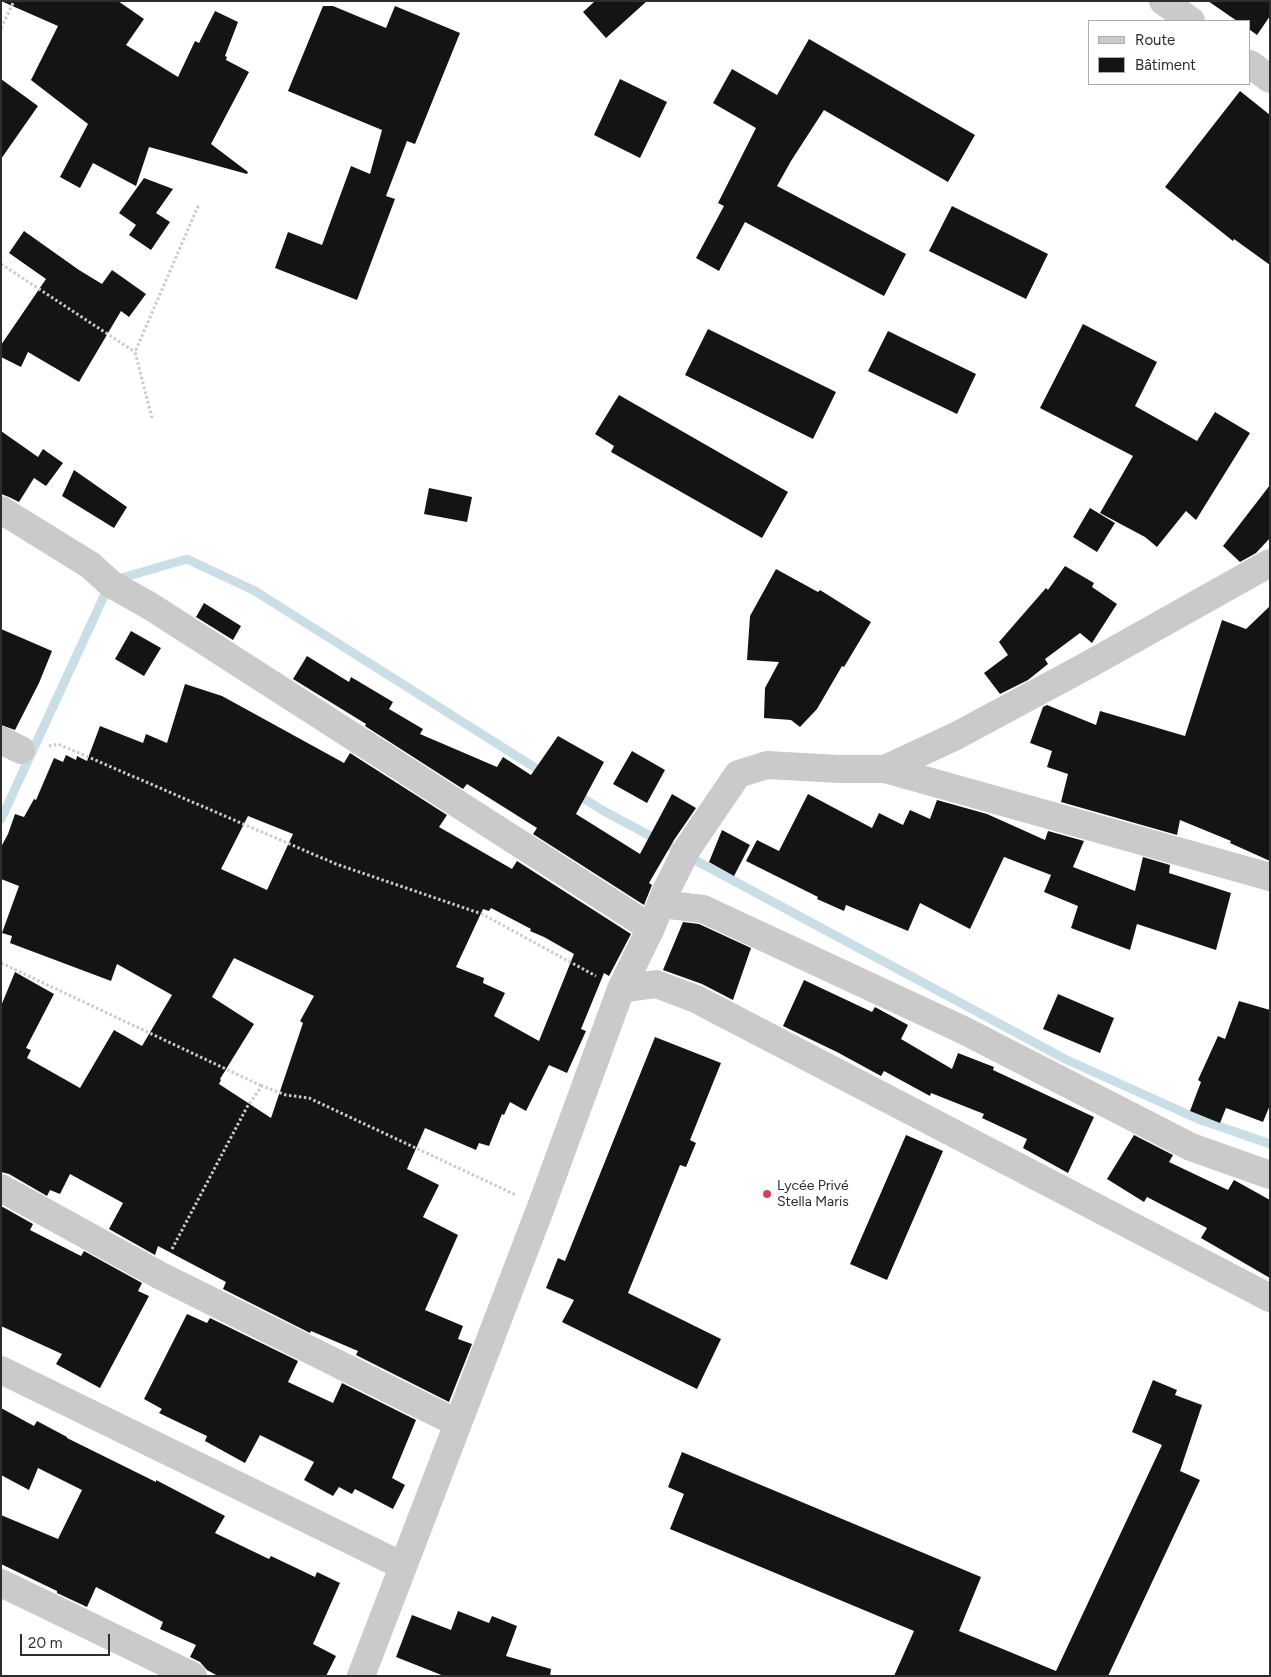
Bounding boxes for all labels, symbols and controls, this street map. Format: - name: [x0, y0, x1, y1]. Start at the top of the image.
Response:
- legend: [1088, 20, 1251, 85]
- text: Route: [1135, 31, 1175, 49]
- text: Bâtiment: [1135, 56, 1196, 74]
- place label: Lycée Privé Stella Maris: [777, 1178, 849, 1210]
- marker: Lycée Privé Stella Maris: [761, 1188, 773, 1200]
- scale bar: [22, 1624, 112, 1656]
- text: 20 m: [28, 1634, 62, 1652]

